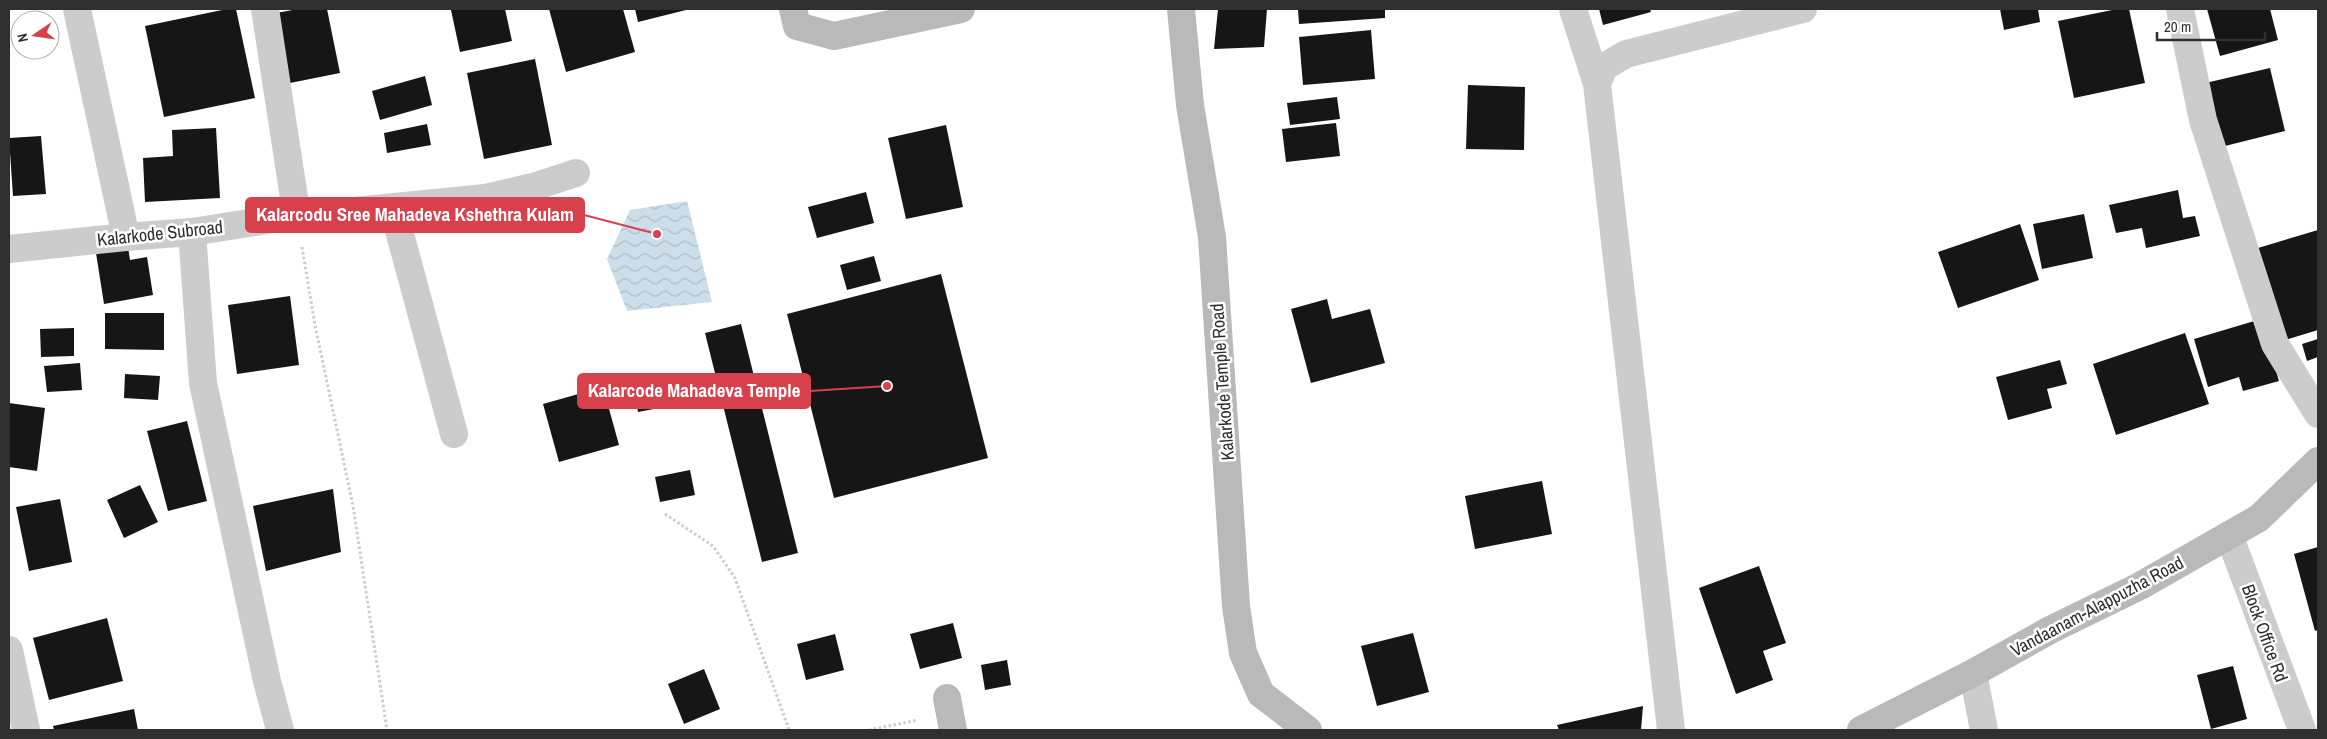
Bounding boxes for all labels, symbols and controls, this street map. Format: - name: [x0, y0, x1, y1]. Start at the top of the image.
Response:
- north arrow: [10, 10, 60, 60]
- scale bar: [2157, 10, 2264, 42]
- text: 20 m: [2164, 16, 2191, 37]
- text: N: [13, 32, 32, 44]
- callout: Kalarcodu Sree Mahadeva Kshethra Kulam: [246, 198, 584, 232]
- text: Kalarcodu Sree Mahadeva Kshethra Kulam: [256, 201, 574, 227]
- street label: Kalarkode Subroad: [96, 214, 224, 252]
- street label: Kalarkode Temple Road: [1204, 303, 1240, 461]
- callout: Kalarcode Mahadeva Temple: [578, 374, 810, 408]
- text: Kalarcode Mahadeva Temple: [588, 377, 801, 403]
- street label: Vandaanam-Alappuzha Road: [2006, 550, 2188, 662]
- street label: Block Office Rd: [2236, 581, 2294, 685]

